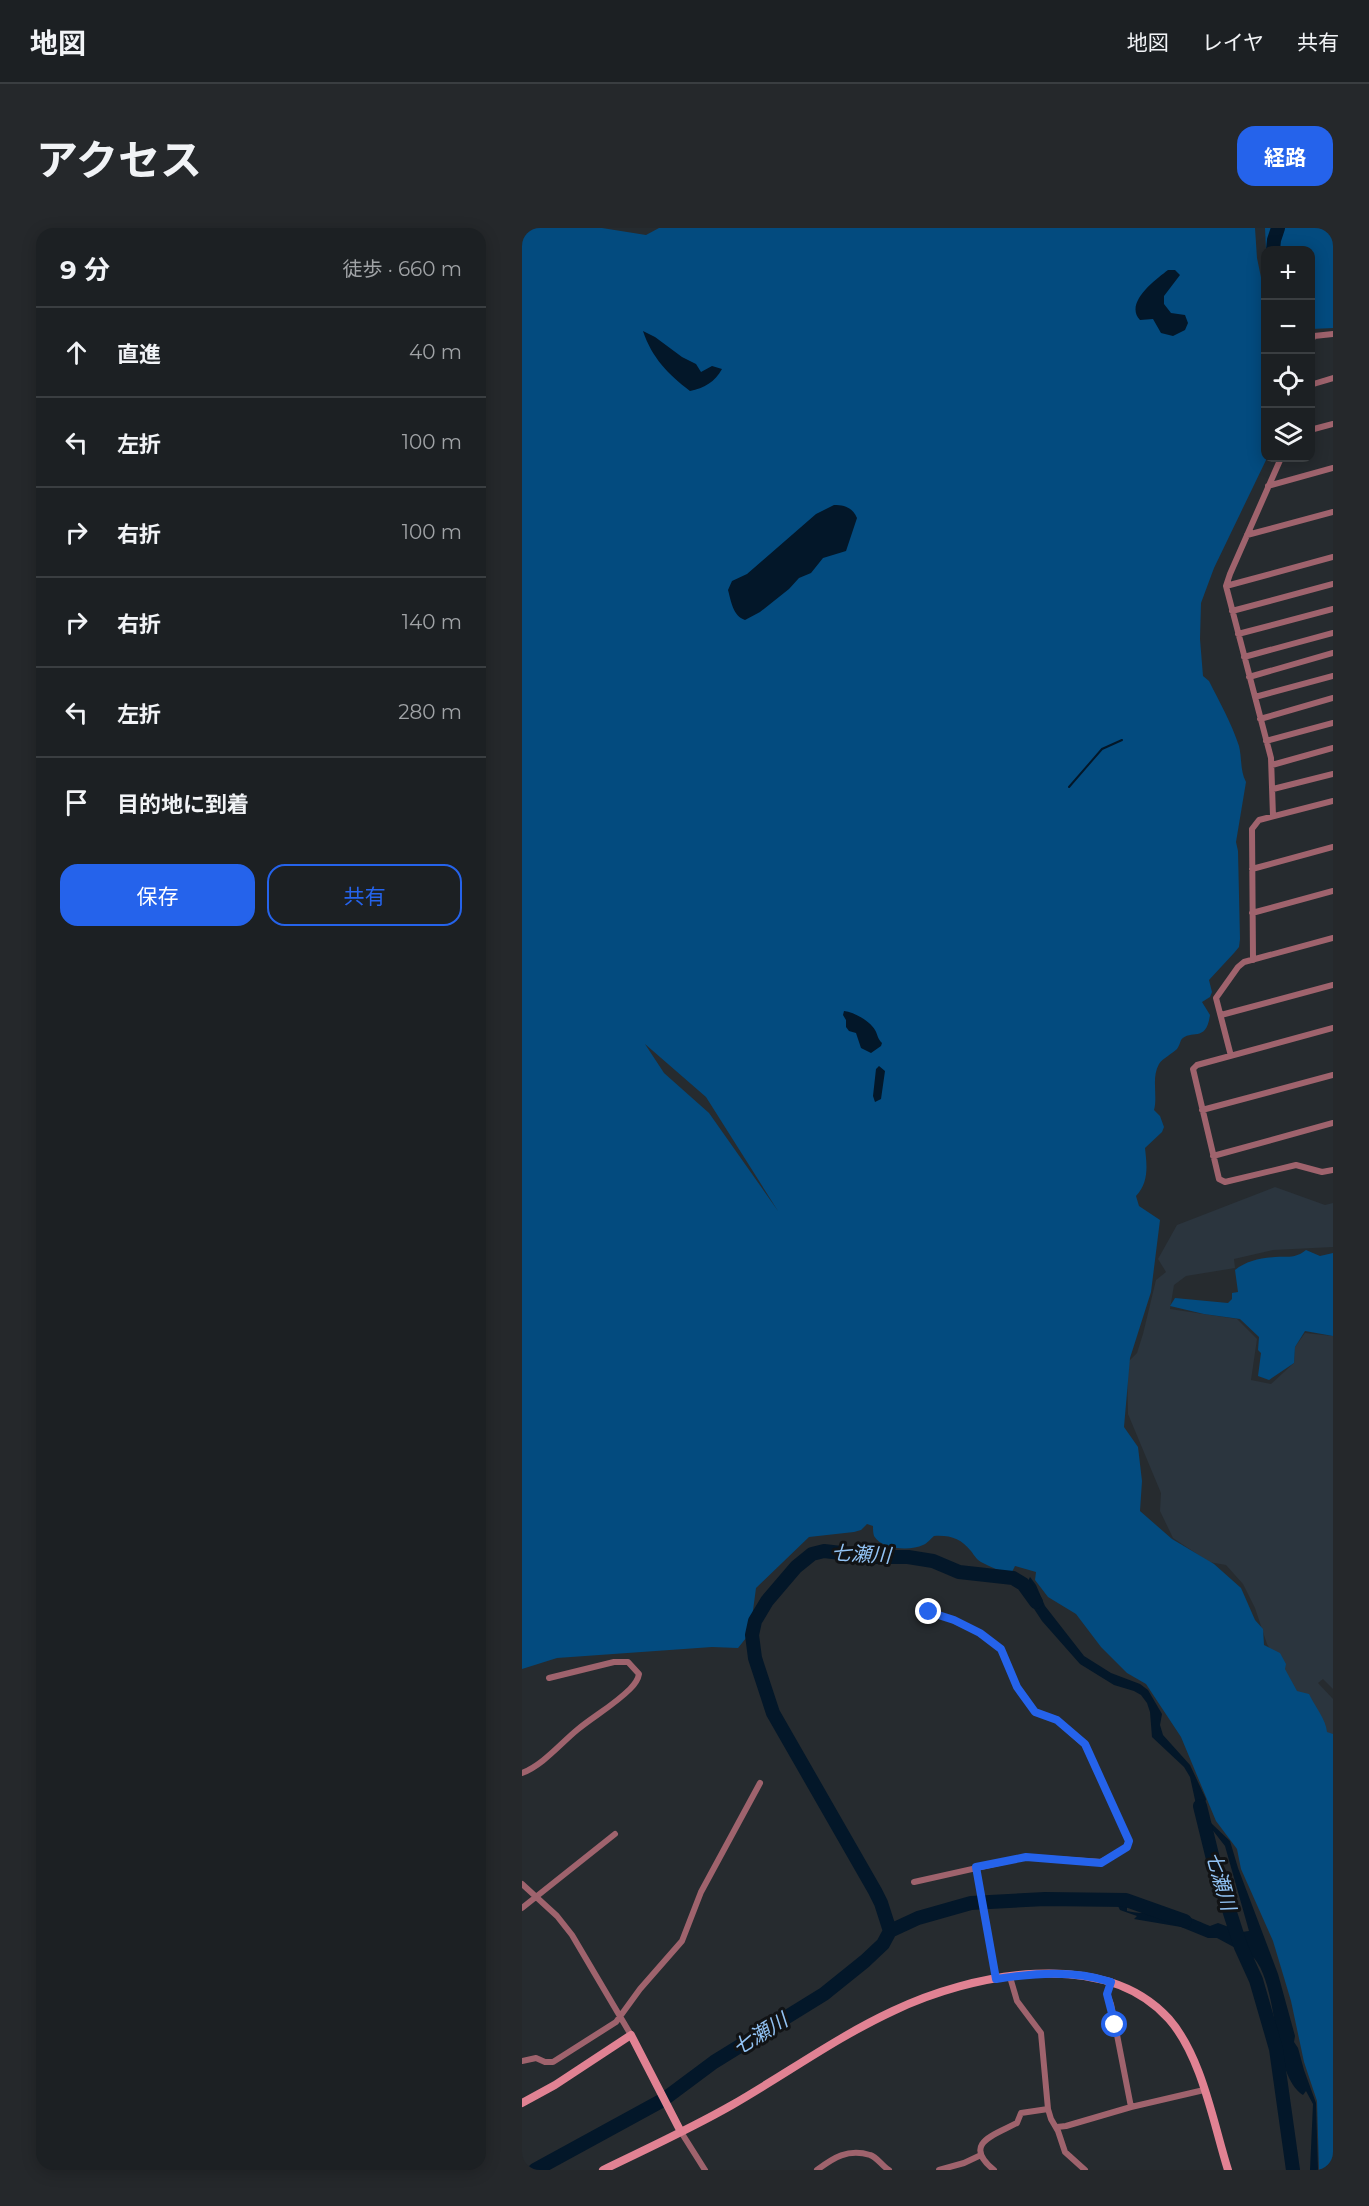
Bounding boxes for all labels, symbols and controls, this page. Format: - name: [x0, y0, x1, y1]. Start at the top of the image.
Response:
- text: 地図: [30, 26, 86, 60]
- text: 地図: [1127, 30, 1169, 55]
- text: レイヤ: [1202, 30, 1264, 55]
- text: 共有: [1297, 30, 1339, 55]
- button: 経路: [1237, 126, 1333, 186]
- text: アクセス: [36, 134, 202, 186]
- map controls: [1261, 246, 1315, 462]
- button: +: [1261, 246, 1315, 300]
- text: 9 分: [60, 254, 110, 286]
- text: 徒歩 · 660 m: [342, 257, 462, 281]
- button: −: [1261, 300, 1315, 354]
- icon: ahead: [60, 336, 93, 369]
- text: 40 m: [409, 340, 462, 364]
- text: 直進: [117, 341, 161, 368]
- button: locate: [1261, 354, 1315, 408]
- button: layers: [1261, 408, 1315, 462]
- icon: left: [60, 426, 93, 459]
- text: 100 m: [402, 430, 462, 454]
- text: 左折: [117, 431, 161, 458]
- icon: right: [60, 516, 93, 549]
- text: 100 m: [402, 520, 462, 544]
- text: 右折: [117, 521, 161, 548]
- icon: right: [60, 606, 93, 639]
- text: 140 m: [402, 610, 462, 634]
- text: 右折: [117, 611, 161, 638]
- icon: left: [60, 696, 93, 729]
- text: 280 m: [398, 700, 462, 724]
- text: 左折: [117, 701, 161, 728]
- icon: arrive: [60, 786, 93, 819]
- text: 目的地に到着: [117, 791, 249, 818]
- button: 保存: [60, 864, 255, 926]
- button: 共有: [267, 864, 462, 926]
- water label: 七瀬川: [830, 1540, 894, 1568]
- route end: [915, 1598, 941, 1624]
- water label: 七瀬川: [1201, 1849, 1241, 1915]
- water label: 七瀬川: [728, 2007, 793, 2060]
- route start: [1101, 2011, 1127, 2037]

